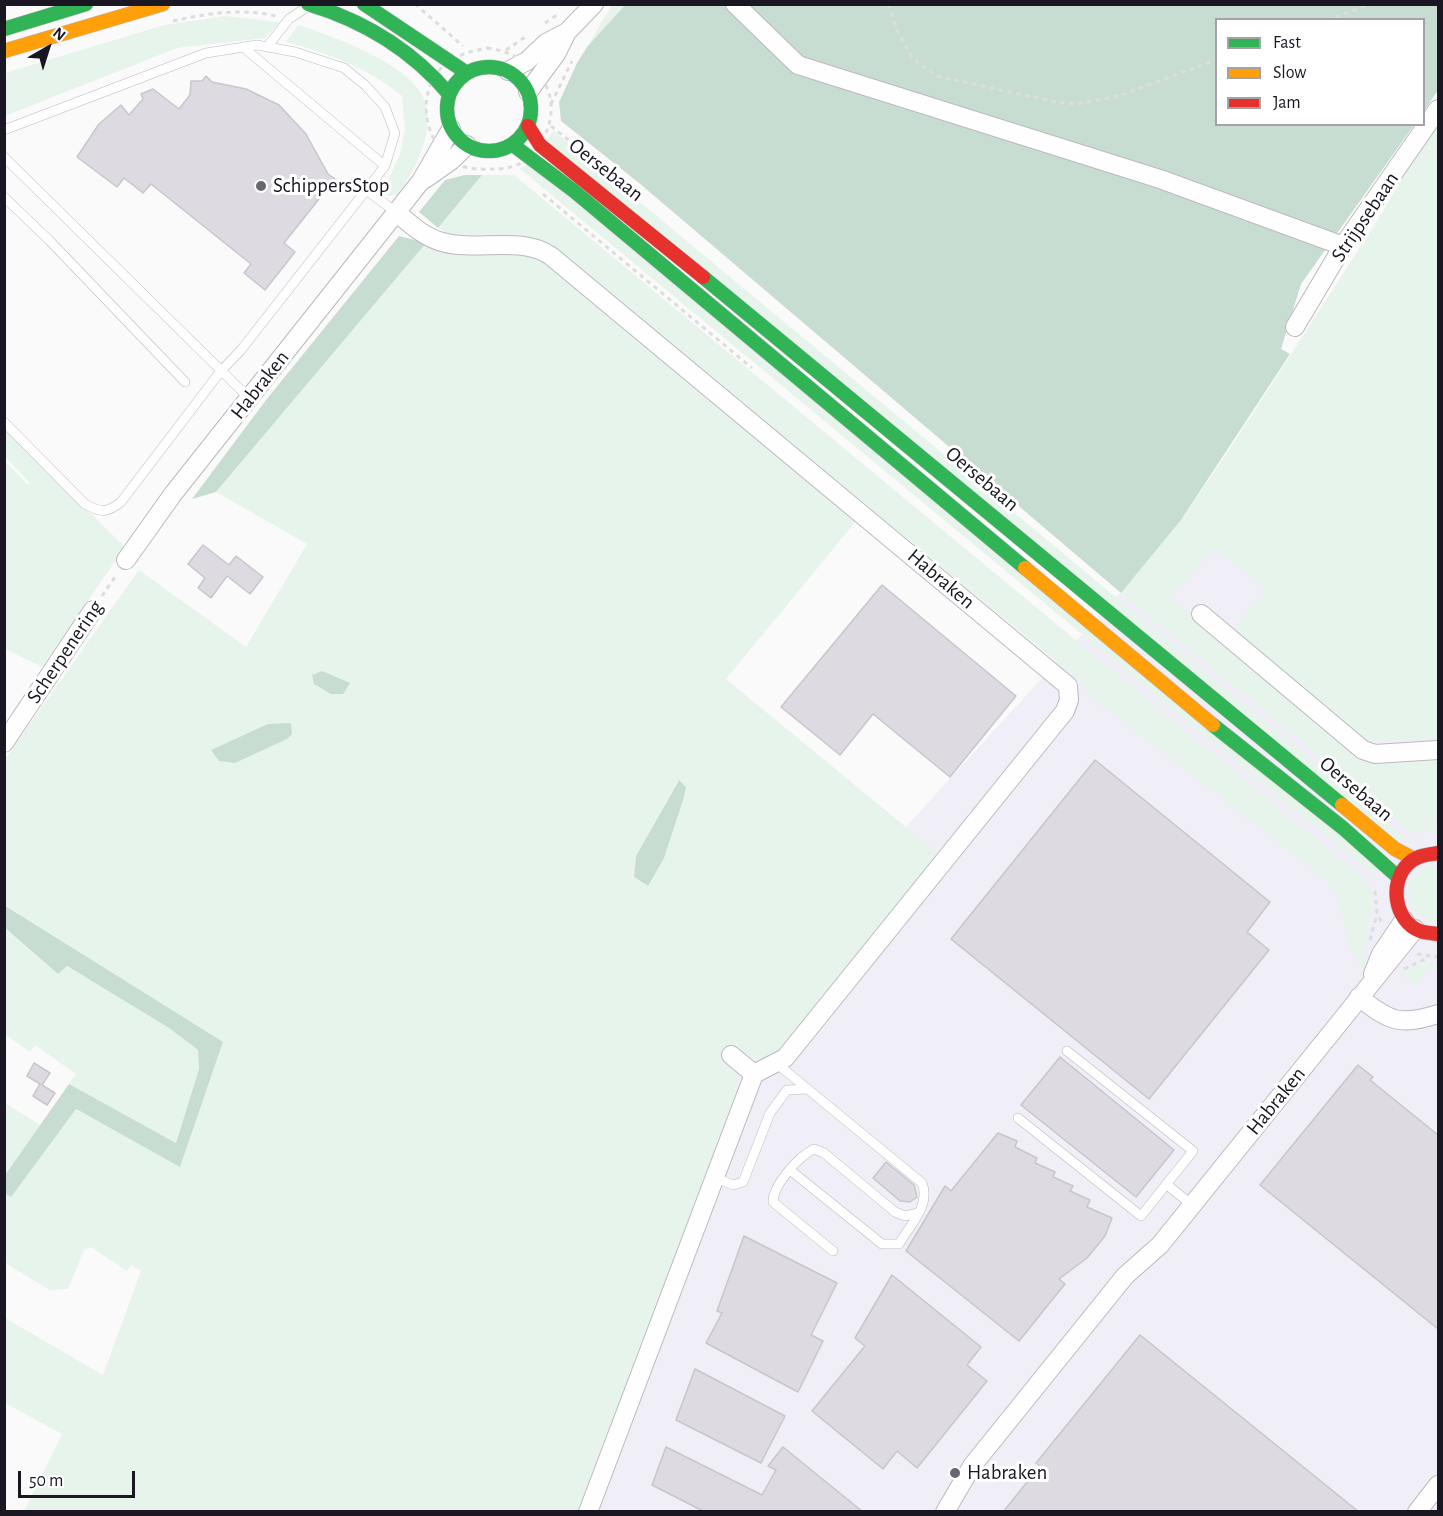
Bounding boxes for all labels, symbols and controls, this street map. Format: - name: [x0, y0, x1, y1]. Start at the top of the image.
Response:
- north arrow: [18, 18, 78, 78]
- legend: [1215, 18, 1425, 126]
- text: N: [50, 24, 69, 44]
- text: Fast: [1273, 34, 1301, 52]
- text: Slow: [1273, 64, 1306, 82]
- text: Jam: [1273, 94, 1301, 112]
- street label: Oersebaan: [564, 133, 648, 207]
- street label: Strijpsebaan: [1326, 167, 1404, 267]
- place label: SchippersStop: [273, 173, 390, 199]
- marker: SchippersStop: [254, 179, 268, 193]
- street label: Habraken: [225, 346, 295, 424]
- street label: Oersebaan: [940, 441, 1024, 517]
- street label: Habraken: [902, 544, 980, 614]
- street label: Scherpenering: [21, 596, 109, 708]
- street label: Oersebaan: [1314, 751, 1398, 827]
- street label: Habraken: [1241, 1062, 1311, 1140]
- scale bar: [21, 1459, 138, 1497]
- place label: Habraken: [967, 1460, 1047, 1486]
- marker: Habraken: [948, 1466, 962, 1480]
- text: 50 m: [29, 1472, 63, 1490]

